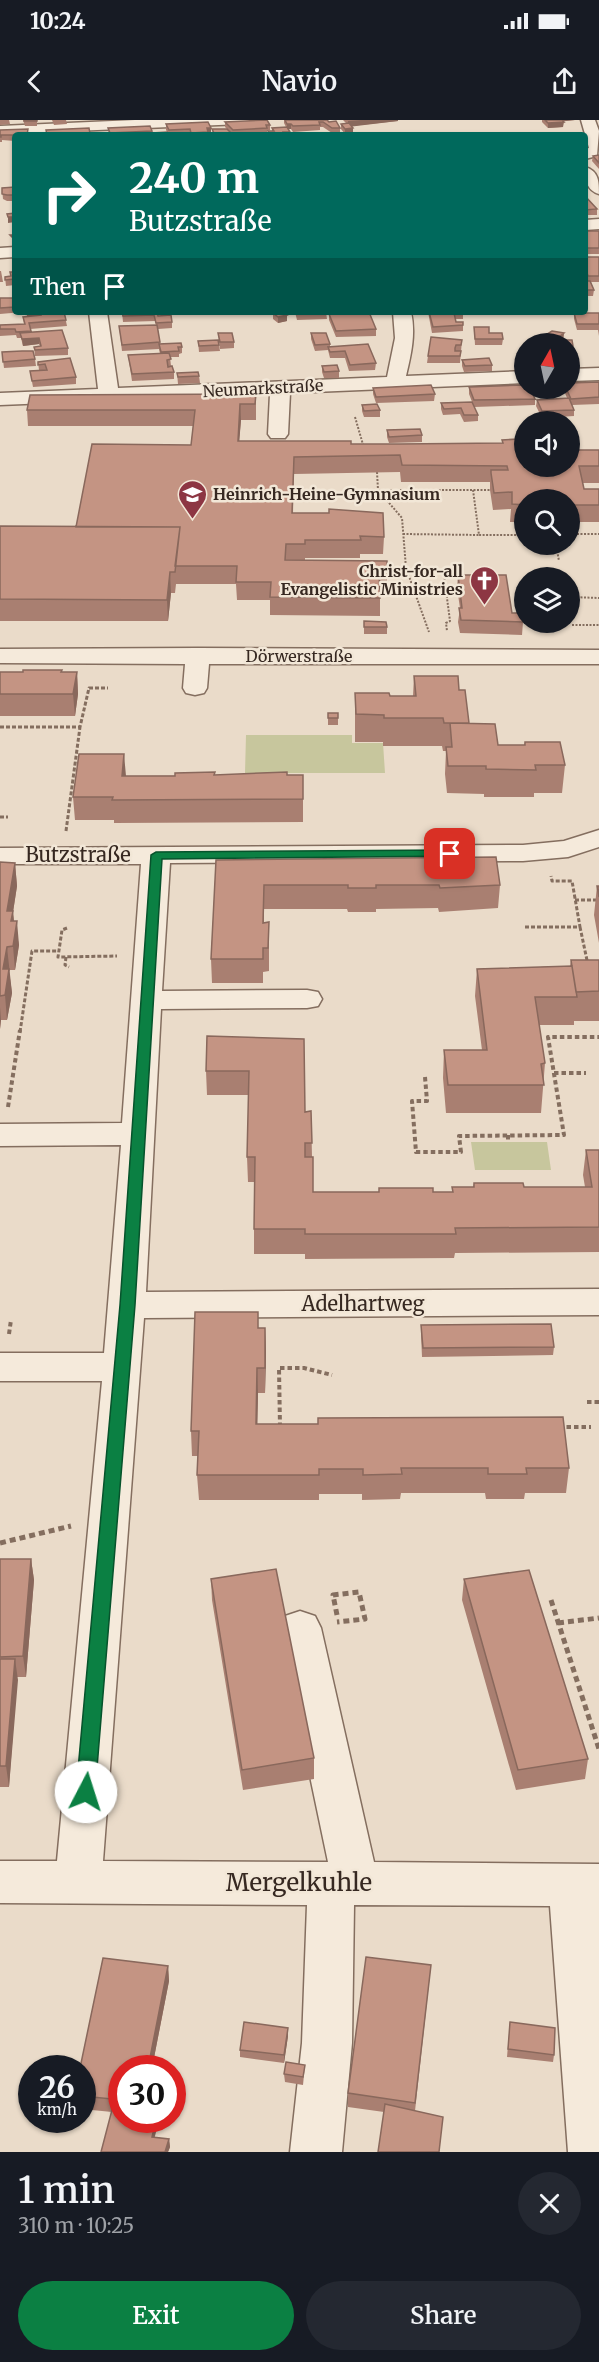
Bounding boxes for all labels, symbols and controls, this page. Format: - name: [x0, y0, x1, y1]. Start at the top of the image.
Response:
- text: 10:24: [30, 7, 86, 35]
- text: Navio: [262, 64, 337, 98]
- icon: back: [18, 65, 51, 98]
- icon: share: [548, 65, 581, 98]
- text: 240 m: [129, 152, 259, 204]
- icon: right: [30, 156, 108, 234]
- text: Butzstraße: [129, 204, 271, 238]
- icon: arrive: [98, 270, 131, 303]
- text: Then: [30, 273, 86, 301]
- north arrow: [514, 333, 580, 399]
- map controls: [514, 333, 580, 633]
- street label: Neumarkstraße: [202, 375, 324, 401]
- button: sound: [514, 411, 580, 477]
- school or university icon: Heinrich-Heine-Gymnasium: [176, 478, 208, 520]
- place label: Heinrich-Heine-Gymnasium: [213, 484, 440, 504]
- button: search: [514, 489, 580, 555]
- place label: Christ-for-all Evangelistic Ministries: [280, 561, 463, 599]
- church icon: Christ-for-all Evangelistic Ministries: [468, 564, 500, 606]
- button: layers: [514, 567, 580, 633]
- street label: Dörwerstraße: [246, 646, 352, 666]
- pin: [424, 828, 475, 879]
- icon: arrive: [433, 837, 466, 870]
- street label: Butzstraße: [25, 842, 131, 867]
- street label: Adelhartweg: [300, 1291, 425, 1316]
- position arrow: [54, 1760, 118, 1824]
- street label: Mergelkuhle: [226, 1867, 372, 1898]
- speed limit sign: 30: [108, 2055, 186, 2133]
- text: 26: [39, 2068, 75, 2106]
- text: km/h: [37, 2100, 77, 2119]
- text: 1 min: [18, 2168, 115, 2213]
- button: close: [518, 2172, 581, 2235]
- text: 310 m · 10:25: [18, 2213, 134, 2238]
- button: Exit: [18, 2281, 294, 2350]
- button: Share: [306, 2281, 581, 2350]

